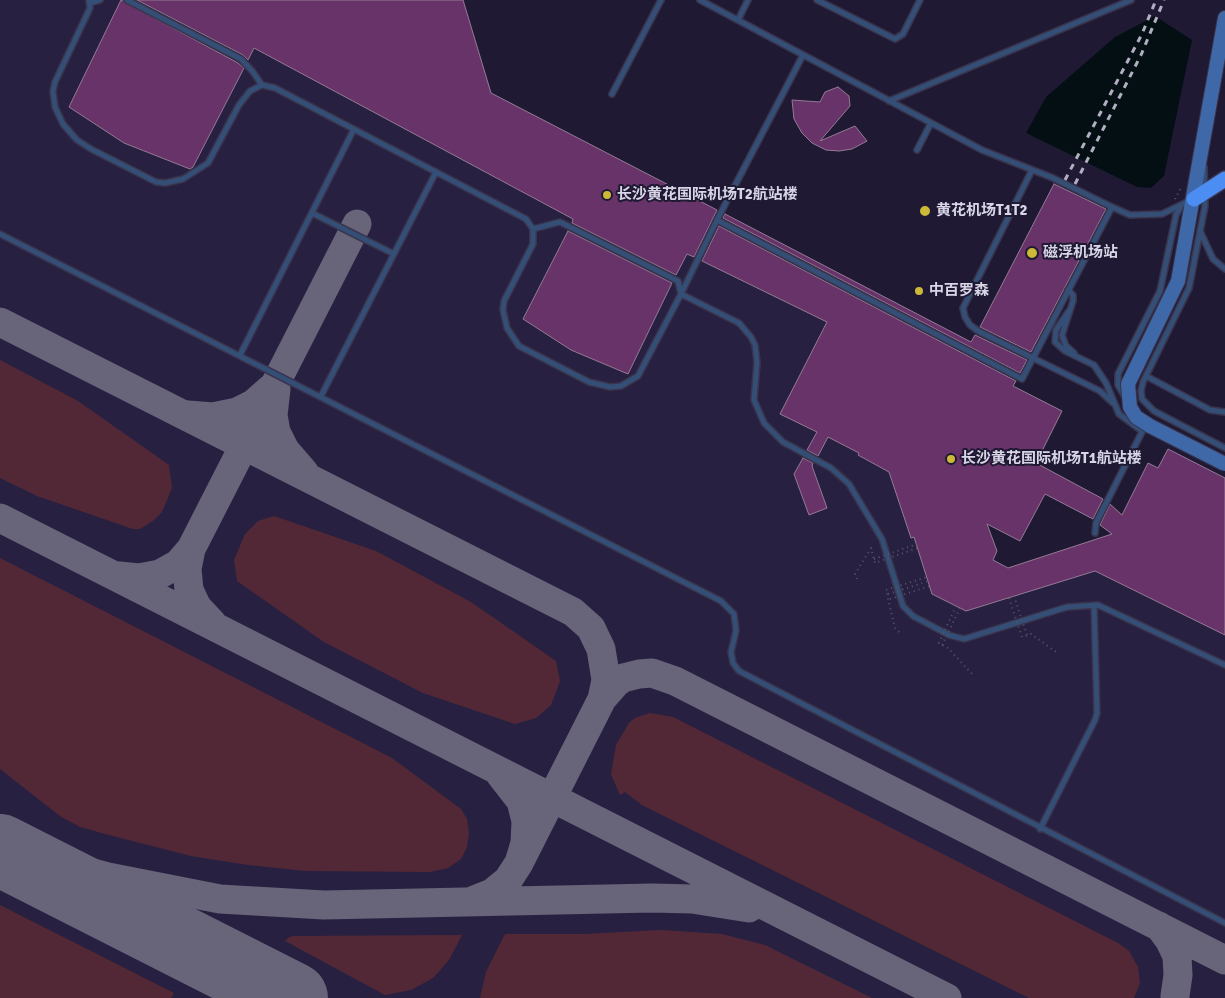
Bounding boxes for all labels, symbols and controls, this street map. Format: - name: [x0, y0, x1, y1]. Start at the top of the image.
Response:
- place label: 长沙黄花国际机场T2航站楼: [617, 186, 798, 204]
- marker: 长沙黄花国际机场T2航站楼: [601, 189, 613, 201]
- place label: 黄花机场T1T2: [936, 202, 1027, 220]
- marker: 黄花机场T1T2: [918, 204, 932, 218]
- place label: 磁浮机场站: [1043, 244, 1118, 262]
- marker: 磁浮机场站: [1025, 246, 1039, 260]
- place label: 中百罗森: [929, 282, 989, 300]
- marker: 中百罗森: [913, 285, 925, 297]
- place label: 长沙黄花国际机场T1航站楼: [961, 450, 1142, 468]
- marker: 长沙黄花国际机场T1航站楼: [945, 453, 957, 465]

